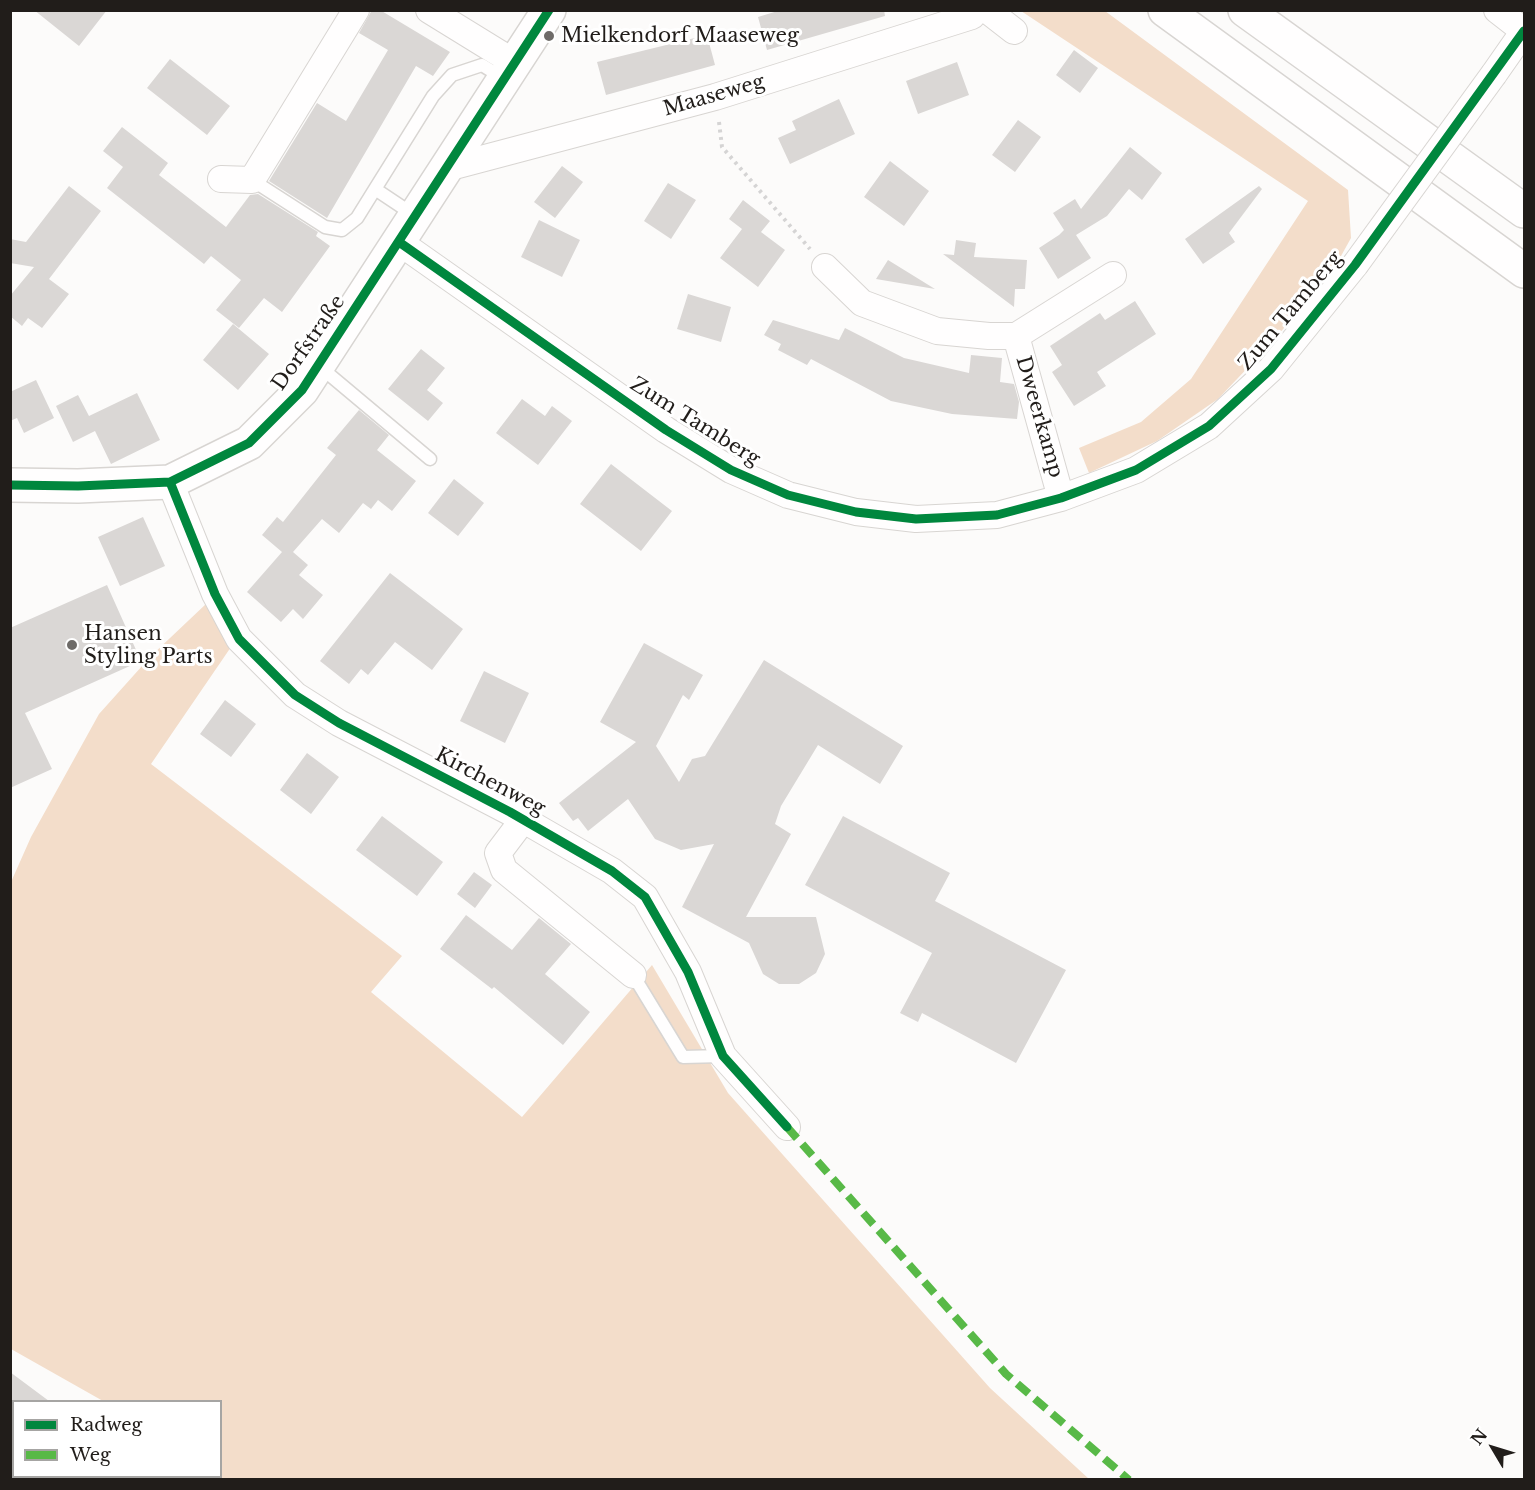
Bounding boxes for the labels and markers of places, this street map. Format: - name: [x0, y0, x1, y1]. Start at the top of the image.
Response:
- place label: Mielkendorf Maaseweg: [561, 24, 799, 48]
- marker: Mielkendorf Maaseweg: [542, 29, 556, 43]
- place label: Hansen Styling Parts: [84, 622, 213, 669]
- marker: Hansen Styling Parts: [65, 638, 79, 652]

